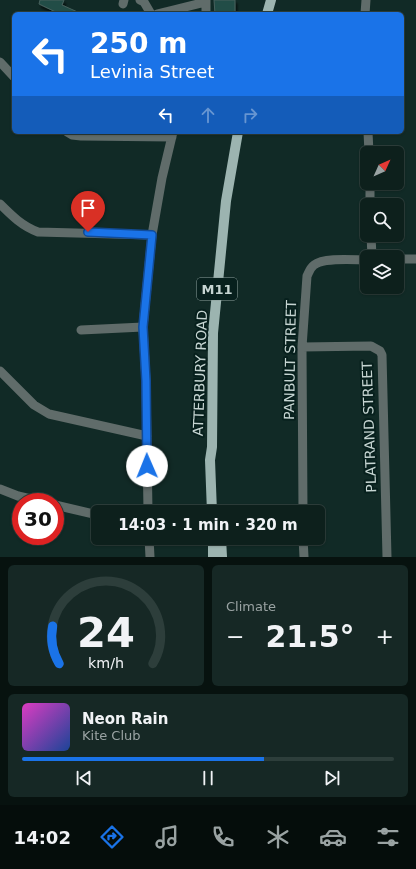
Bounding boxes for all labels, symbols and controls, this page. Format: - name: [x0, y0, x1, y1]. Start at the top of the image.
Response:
- text: 250 m: [90, 27, 187, 60]
- icon: left: [24, 28, 76, 80]
- text: Levinia Street: [90, 61, 214, 82]
- icon: left: [155, 104, 177, 126]
- icon: ahead: [197, 104, 219, 126]
- icon: right: [239, 104, 261, 126]
- north arrow: [360, 146, 404, 190]
- map controls: [360, 146, 404, 294]
- pin: [71, 191, 105, 232]
- icon: arrive: [77, 197, 99, 219]
- button: search: [360, 198, 404, 242]
- button: layers: [360, 250, 404, 294]
- road number: M11: [197, 278, 237, 300]
- street label: PANBULT STREET: [281, 300, 299, 420]
- street label: ATTERBURY ROAD: [190, 310, 210, 436]
- street label: PLATRAND STREET: [359, 361, 379, 493]
- position arrow: [126, 445, 168, 487]
- speed limit sign: 30: [12, 493, 64, 545]
- text: 14:03 · 1 min · 320 m: [118, 516, 298, 534]
- text: Climate: [226, 599, 276, 614]
- text: 24: [77, 607, 135, 656]
- text: 21.5°: [265, 619, 355, 654]
- text: −: [226, 624, 244, 649]
- text: +: [376, 624, 394, 649]
- text: km/h: [88, 654, 124, 670]
- text: Neon Rain: [82, 710, 168, 728]
- text: Kite Club: [82, 728, 141, 743]
- icon: previous: [73, 767, 95, 789]
- icon: pause: [197, 767, 219, 789]
- icon: next: [321, 767, 343, 789]
- icon: directions: [98, 823, 126, 851]
- icon: music: [153, 823, 181, 851]
- icon: phone: [209, 823, 237, 851]
- icon: climate: [264, 823, 292, 851]
- icon: car: [319, 823, 347, 851]
- icon: filters: [374, 823, 402, 851]
- text: 14:02: [14, 827, 71, 848]

